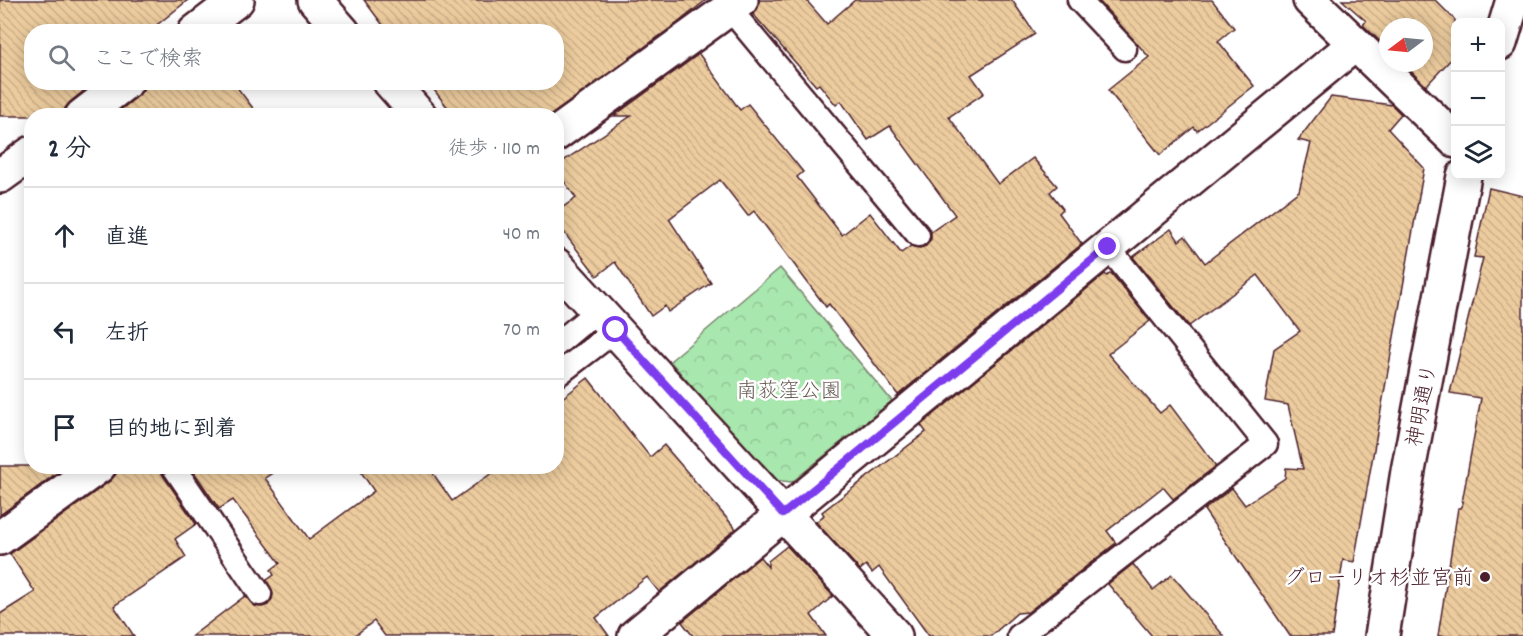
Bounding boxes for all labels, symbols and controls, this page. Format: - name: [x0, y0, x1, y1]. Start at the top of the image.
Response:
- north arrow: [1379, 18, 1433, 72]
- map controls: [1451, 18, 1505, 180]
- button: +: [1451, 18, 1505, 72]
- search box: [24, 24, 564, 90]
- icon: search: [45, 41, 78, 74]
- text: ここで検索: [93, 45, 203, 76]
- button: −: [1451, 72, 1505, 126]
- button: layers: [1451, 126, 1505, 180]
- text: 2 分: [48, 132, 91, 169]
- text: 徒歩 · 110 m: [448, 136, 540, 164]
- icon: ahead: [48, 219, 81, 252]
- text: 40 m: [502, 221, 540, 249]
- text: 直進: [105, 223, 149, 254]
- route end: [1094, 233, 1120, 259]
- icon: left: [48, 315, 81, 348]
- route start: [602, 316, 628, 342]
- text: 70 m: [503, 317, 540, 345]
- text: 左折: [105, 319, 149, 350]
- street label: 神明通り: [1401, 361, 1447, 450]
- park label: 南荻窪公園: [737, 378, 842, 408]
- icon: arrive: [48, 411, 81, 444]
- text: 目的地に到着: [105, 415, 237, 446]
- place label: グローリオ杉並宮前: [1284, 565, 1473, 595]
- marker: グローリオ杉並宮前: [1478, 570, 1492, 584]

